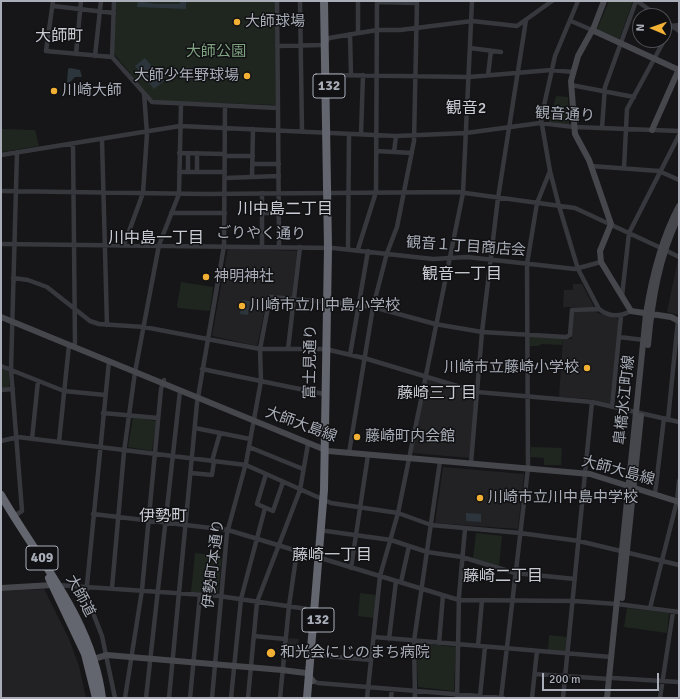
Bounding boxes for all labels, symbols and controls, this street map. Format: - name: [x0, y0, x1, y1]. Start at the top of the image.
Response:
- north arrow: [632, 8, 672, 48]
- place label: 大師球場: [245, 13, 305, 31]
- marker: 大師球場: [232, 17, 242, 27]
- text: N: [634, 24, 647, 32]
- district label: 大師町: [35, 27, 83, 47]
- park label: 大師公園: [186, 43, 246, 61]
- place label: 大師少年野球場: [134, 67, 239, 85]
- marker: 大師少年野球場: [242, 71, 252, 81]
- road number: 132: [313, 74, 345, 98]
- place label: 川崎大師: [62, 82, 122, 100]
- marker: 川崎大師: [49, 86, 59, 96]
- district label: 観音2: [446, 99, 486, 119]
- street label: 観音通り: [535, 104, 595, 126]
- district label: 川中島二丁目: [237, 200, 333, 220]
- street label: ごりやく通り: [216, 224, 306, 244]
- district label: 川中島一丁目: [108, 229, 204, 249]
- street label: 観音１丁目商店会: [406, 234, 526, 260]
- district label: 観音一丁目: [422, 265, 502, 285]
- place label: 神明神社: [214, 268, 274, 286]
- marker: 神明神社: [201, 272, 211, 282]
- place label: 川崎市立川中島小学校: [250, 297, 400, 315]
- marker: 川崎市立川中島小学校: [237, 301, 247, 311]
- street label: 富士見通り: [301, 324, 321, 400]
- street label: 皐橋水江町線: [611, 354, 639, 446]
- place label: 川崎市立藤崎小学校: [444, 359, 579, 377]
- marker: 川崎市立藤崎小学校: [582, 363, 592, 373]
- district label: 藤崎三丁目: [397, 384, 477, 404]
- street label: 大師大島線: [263, 404, 339, 446]
- place label: 藤崎町内会館: [365, 428, 455, 446]
- marker: 藤崎町内会館: [352, 432, 362, 442]
- street label: 大師大島線: [579, 453, 657, 489]
- place label: 川崎市立川中島中学校: [488, 489, 638, 507]
- marker: 川崎市立川中島中学校: [475, 493, 485, 503]
- district label: 伊勢町: [139, 507, 187, 527]
- street label: 伊勢町本通り: [200, 518, 228, 610]
- road number: 409: [26, 546, 58, 570]
- district label: 藤崎一丁目: [292, 546, 372, 566]
- district label: 藤崎二丁目: [463, 567, 543, 587]
- street label: 大師道: [61, 572, 99, 620]
- road number: 132: [302, 608, 334, 632]
- place label: 和光会にじのまち病院: [280, 644, 430, 662]
- marker: 和光会にじのまち病院: [265, 647, 277, 659]
- scale bar: [544, 665, 661, 691]
- text: 200 m: [549, 672, 581, 687]

